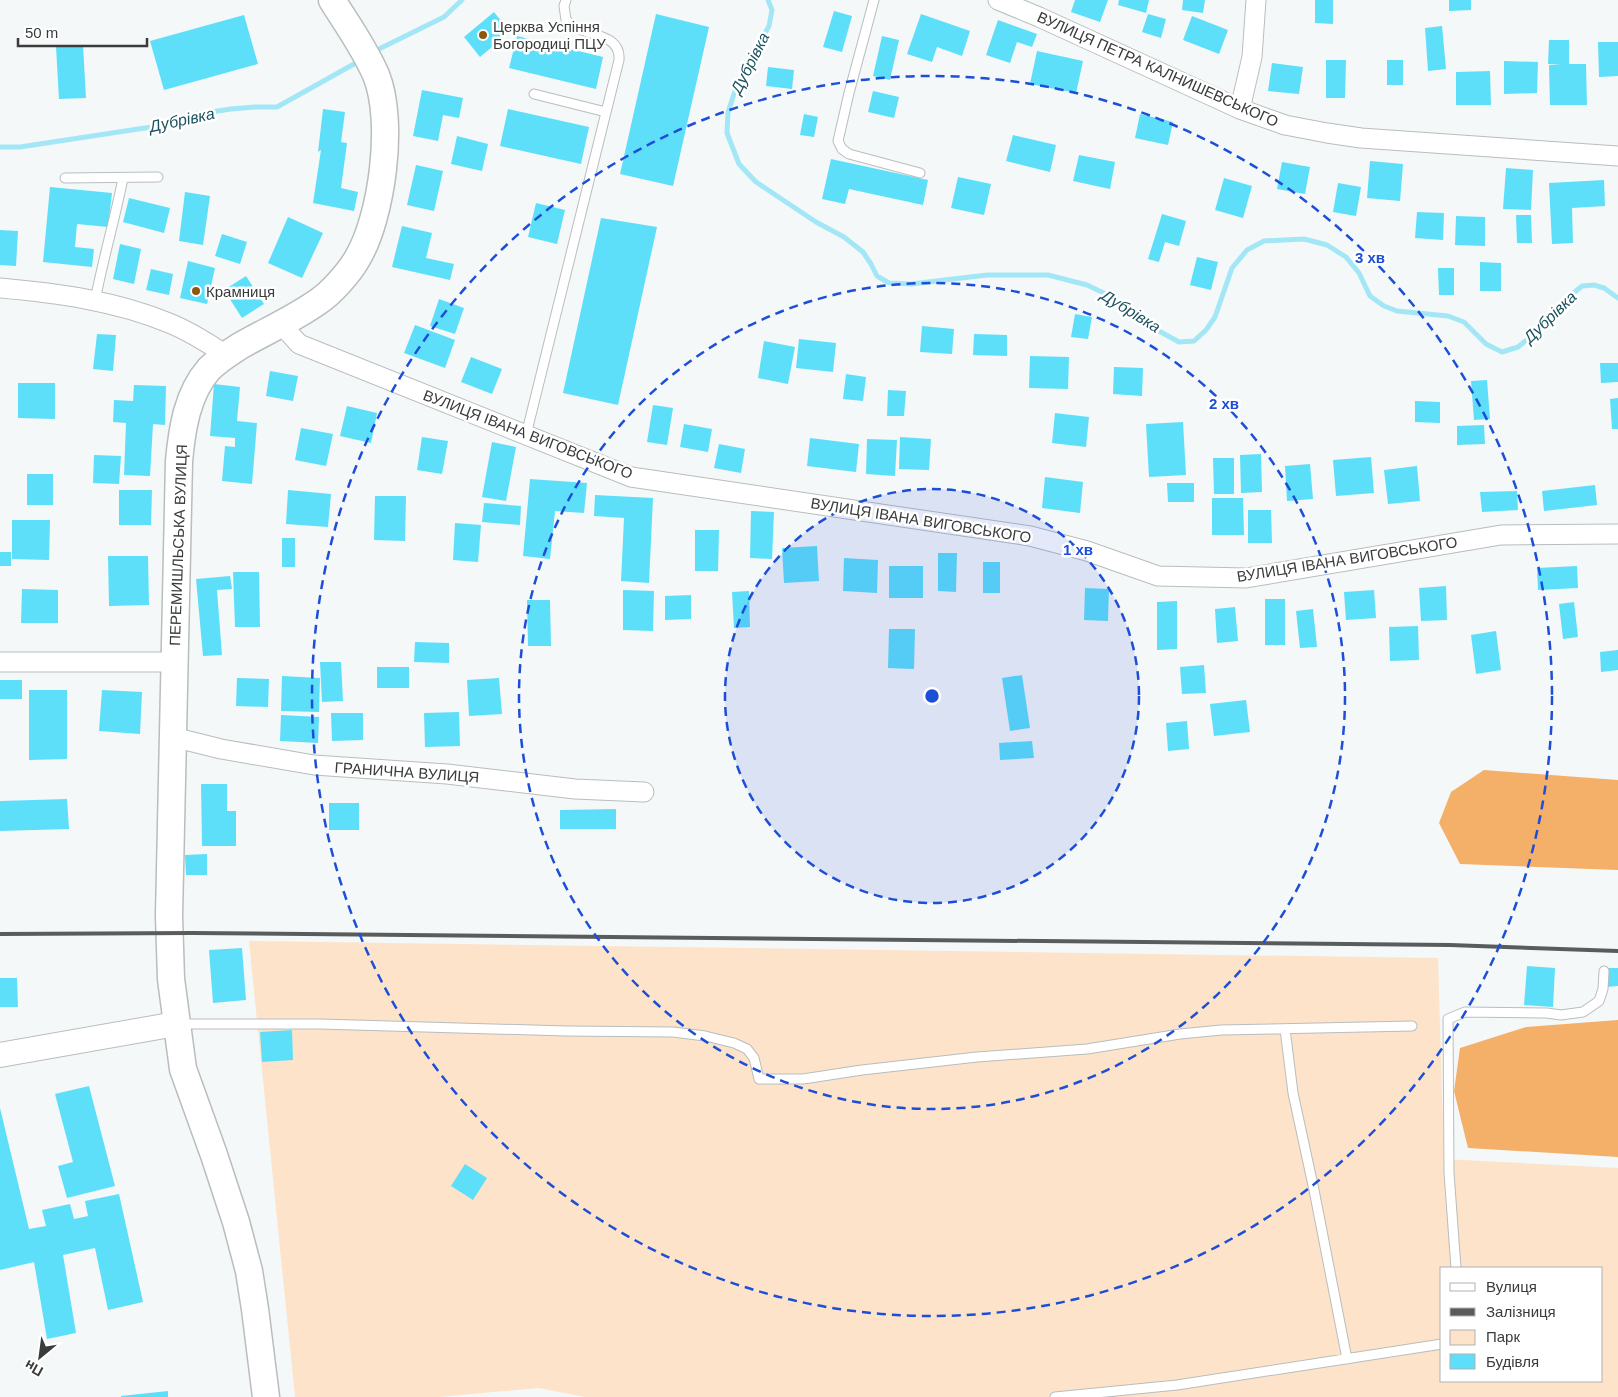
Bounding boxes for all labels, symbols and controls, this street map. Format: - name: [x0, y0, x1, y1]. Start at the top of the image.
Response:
- street label: ВУЛИЦЯ ПЕТРА КАЛНИШЕВСЬКОГО: [1035, 8, 1281, 130]
- scale bar: [18, 15, 146, 47]
- place label: Церква Успіння Богородиці ПЦУ: [493, 18, 606, 52]
- text: 50 m: [25, 24, 58, 41]
- marker: Церква Успіння Богородиці ПЦУ: [477, 29, 489, 41]
- water label: Дубрівка: [727, 30, 773, 98]
- water label: Дубрівка: [146, 105, 216, 136]
- text: 3 хв: [1355, 249, 1385, 266]
- place label: Крамниця: [206, 283, 275, 300]
- marker: Крамниця: [190, 285, 202, 297]
- water label: Дубрівка: [1097, 285, 1164, 336]
- water label: Дубрівка: [1519, 288, 1580, 347]
- street label: ВУЛИЦЯ ІВАНА ВИГОВСЬКОГО: [421, 386, 635, 482]
- text: 2 хв: [1209, 395, 1239, 412]
- street label: ПЕРЕМИШЛЬСЬКА ВУЛИЦЯ: [166, 444, 190, 646]
- street label: ВУЛИЦЯ ІВАНА ВИГОВСЬКОГО: [810, 494, 1032, 546]
- street label: ВУЛИЦЯ ІВАНА ВИГОВСЬКОГО: [1236, 533, 1458, 585]
- text: 1 хв: [1063, 541, 1093, 558]
- centre of rings: [923, 687, 941, 705]
- street label: ГРАНИЧНА ВУЛИЦЯ: [334, 758, 480, 786]
- legend: [1440, 1267, 1603, 1382]
- text: Вулиця: [1486, 1278, 1537, 1295]
- text: Залізниця: [1486, 1303, 1556, 1320]
- text: Парк: [1486, 1328, 1520, 1345]
- north arrow: [15, 1332, 65, 1382]
- text: Будівля: [1486, 1353, 1539, 1370]
- text: Пн: [22, 1357, 46, 1380]

